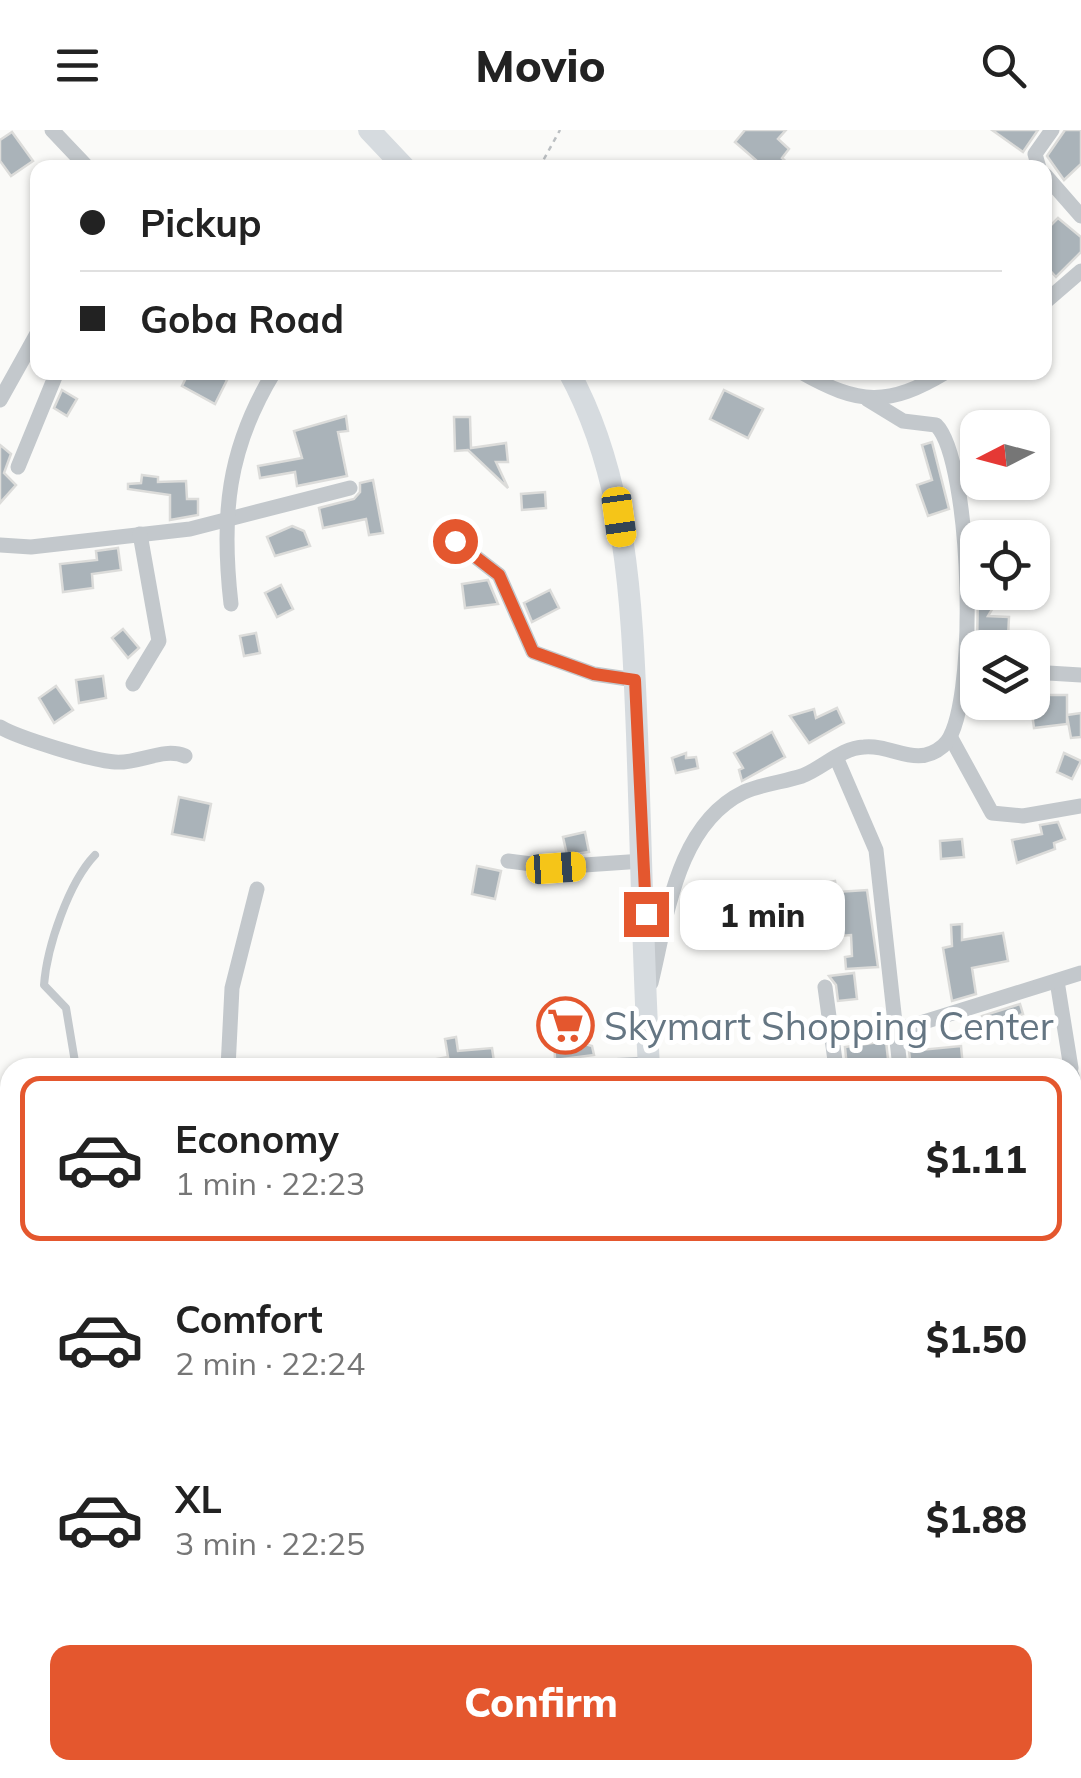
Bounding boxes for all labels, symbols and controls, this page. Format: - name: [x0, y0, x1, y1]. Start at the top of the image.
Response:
- text: Movio: [475, 37, 606, 93]
- icon: menu: [50, 38, 105, 93]
- icon: search: [976, 38, 1031, 93]
- text: Pickup: [140, 199, 262, 247]
- text: Goba Road: [140, 295, 344, 343]
- north arrow: [960, 410, 1050, 500]
- map controls: [960, 410, 1050, 720]
- car: [600, 485, 638, 549]
- route start: [433, 519, 478, 564]
- button: locate: [960, 520, 1050, 610]
- button: layers: [960, 630, 1050, 720]
- car: [525, 851, 587, 885]
- callout: 1 min: [681, 879, 846, 949]
- route end: [624, 892, 669, 937]
- text: 1 min: [720, 895, 805, 935]
- supermarket icon: Skymart Shopping Center: [535, 996, 595, 1056]
- place label: Skymart Shopping Center: [604, 1002, 1054, 1050]
- icon: car: [55, 1114, 145, 1204]
- text: Economy: [175, 1115, 339, 1163]
- text: $1.11: [926, 1135, 1027, 1183]
- text: 1 min · 22:23: [175, 1163, 365, 1203]
- icon: car: [55, 1294, 145, 1384]
- text: Comfort: [175, 1295, 323, 1343]
- text: $1.50: [926, 1315, 1027, 1363]
- text: 2 min · 22:24: [175, 1343, 365, 1383]
- icon: car: [55, 1474, 145, 1564]
- text: XL: [175, 1475, 222, 1523]
- text: $1.88: [926, 1495, 1027, 1543]
- text: 3 min · 22:25: [175, 1523, 365, 1563]
- button: Confirm: [50, 1645, 1032, 1760]

